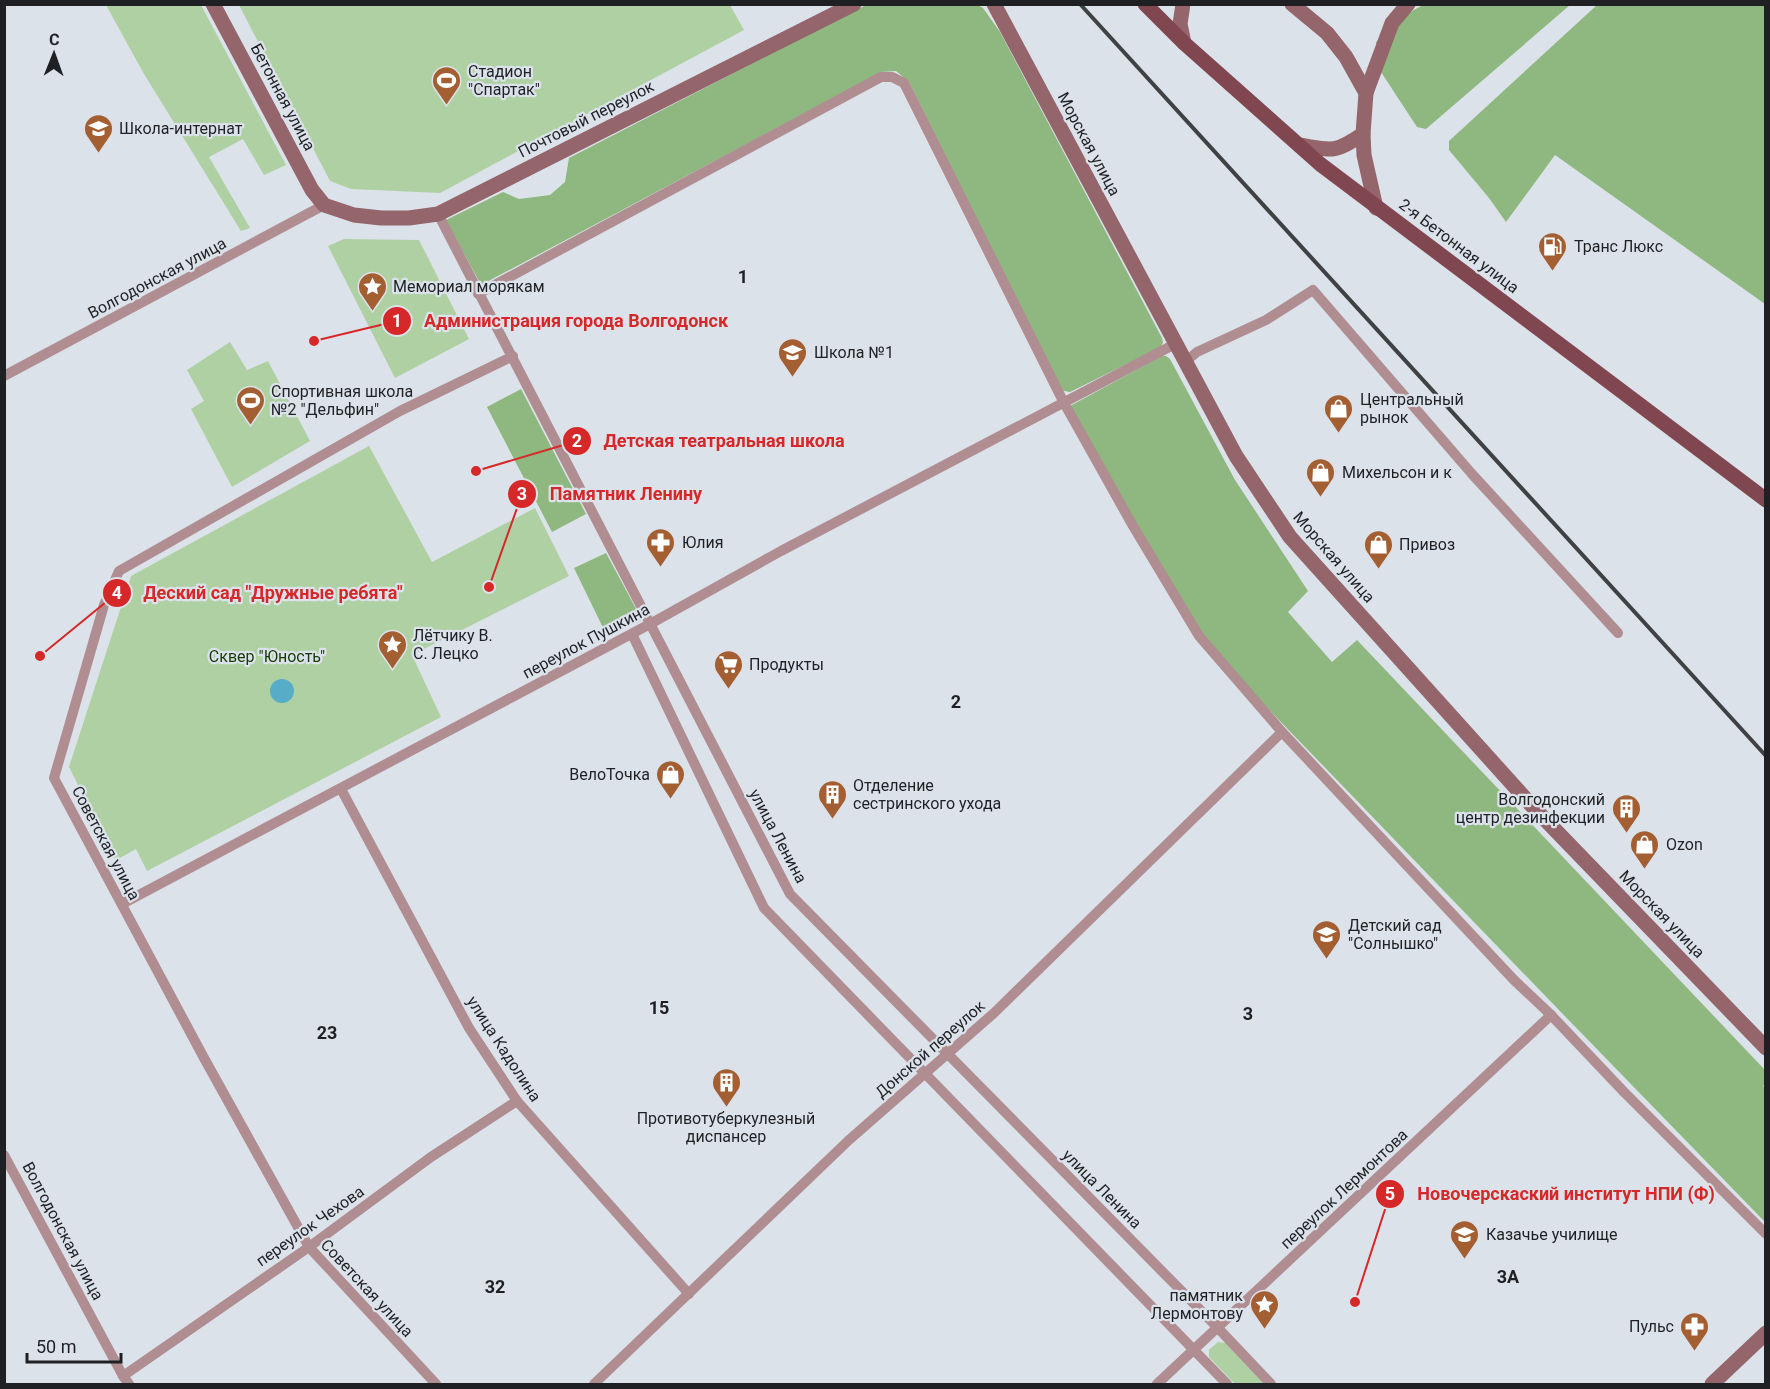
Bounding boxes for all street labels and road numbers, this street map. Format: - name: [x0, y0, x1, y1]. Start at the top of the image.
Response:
- street label: Бетонная улица: [247, 40, 319, 154]
- street label: Почтовый переулок: [515, 76, 657, 161]
- street label: Морская улица: [1054, 89, 1124, 199]
- street label: 2-я Бетонная улица: [1395, 195, 1523, 297]
- street label: Волгодонская улица: [85, 234, 229, 322]
- street label: Морская улица: [1289, 508, 1379, 606]
- street label: переулок Пушкина: [519, 599, 653, 683]
- street label: Советская улица: [68, 783, 144, 903]
- street label: улица Ленина: [745, 786, 811, 886]
- street label: Морская улица: [1615, 866, 1709, 962]
- street label: улица Кадолина: [463, 993, 545, 1105]
- street label: Донской переулок: [871, 996, 989, 1102]
- street label: переулок Лермонтова: [1277, 1125, 1411, 1253]
- street label: улица Ленина: [1058, 1145, 1146, 1233]
- street label: Волгодонская улица: [19, 1159, 107, 1303]
- street label: переулок Чехова: [252, 1182, 368, 1270]
- street label: Советская улица: [317, 1235, 417, 1341]

